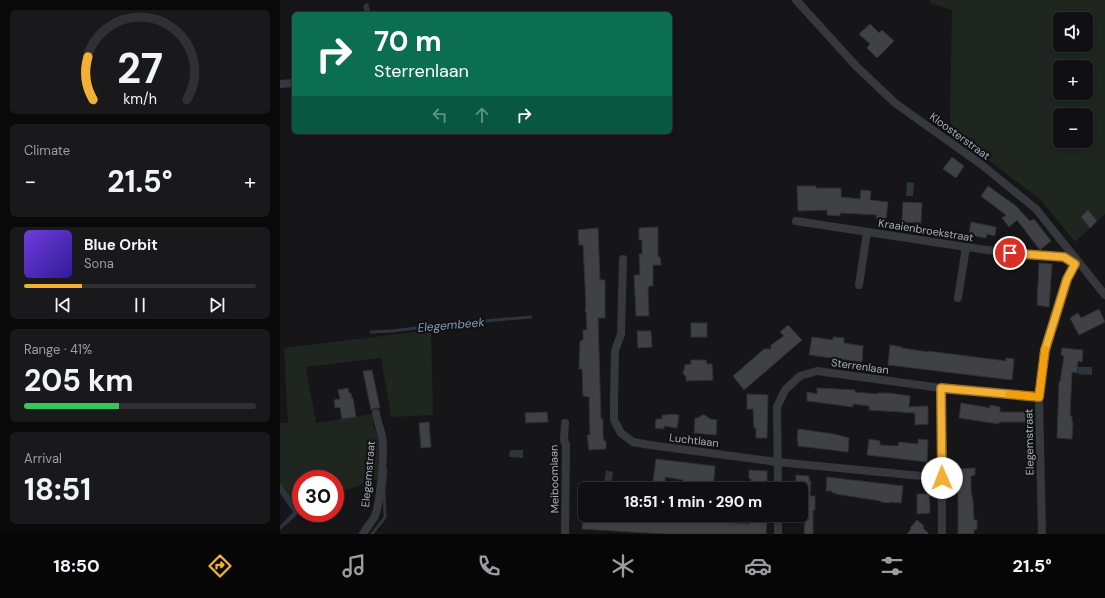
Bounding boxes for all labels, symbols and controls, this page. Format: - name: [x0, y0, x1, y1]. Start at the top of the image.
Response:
- map controls: [1053, 12, 1093, 148]
- button: sound: [1053, 12, 1093, 52]
- text: 70 m: [374, 23, 442, 60]
- icon: right: [308, 28, 360, 80]
- text: 27: [117, 42, 163, 96]
- text: Sterrenlaan: [374, 59, 469, 83]
- button: +: [1053, 60, 1093, 100]
- text: km/h: [123, 90, 157, 108]
- icon: left: [429, 104, 451, 126]
- icon: ahead: [471, 104, 493, 126]
- icon: right: [513, 104, 535, 126]
- button: −: [1053, 108, 1093, 148]
- street label: Kloosterstraat: [927, 109, 993, 163]
- text: Climate: [24, 142, 70, 159]
- text: 21.5°: [107, 162, 173, 201]
- text: −: [24, 167, 36, 196]
- text: +: [244, 167, 256, 196]
- street label: Kraaienbroekstraat: [877, 216, 975, 244]
- text: Blue Orbit: [84, 235, 158, 255]
- pin: [993, 236, 1027, 270]
- icon: arrive: [999, 242, 1021, 264]
- text: Sona: [84, 255, 114, 272]
- icon: previous: [52, 294, 74, 316]
- icon: pause: [129, 294, 151, 316]
- icon: next: [206, 294, 228, 316]
- water label: Elegembeek: [417, 314, 486, 336]
- text: Range · 41%: [24, 341, 92, 358]
- street label: Sterrenlaan: [830, 355, 890, 377]
- text: 205 km: [24, 361, 134, 400]
- street label: Elegemstraat: [1021, 409, 1037, 475]
- street label: Luchtlaan: [668, 430, 720, 450]
- street label: Elegemstraat: [358, 440, 378, 508]
- street label: Meiboomlaan: [546, 445, 562, 513]
- text: Arrival: [24, 450, 62, 467]
- position arrow: [921, 457, 963, 499]
- text: 18:51: [24, 470, 91, 509]
- speed limit sign: 30: [292, 470, 344, 522]
- text: 18:51 · 1 min · 290 m: [624, 492, 762, 512]
- icon: directions: [206, 552, 234, 580]
- icon: music: [340, 552, 368, 580]
- icon: phone: [475, 552, 503, 580]
- icon: climate: [609, 552, 637, 580]
- icon: car: [744, 552, 772, 580]
- icon: filters: [878, 552, 906, 580]
- text: 18:50: [53, 554, 100, 578]
- text: 21.5°: [1013, 554, 1052, 578]

